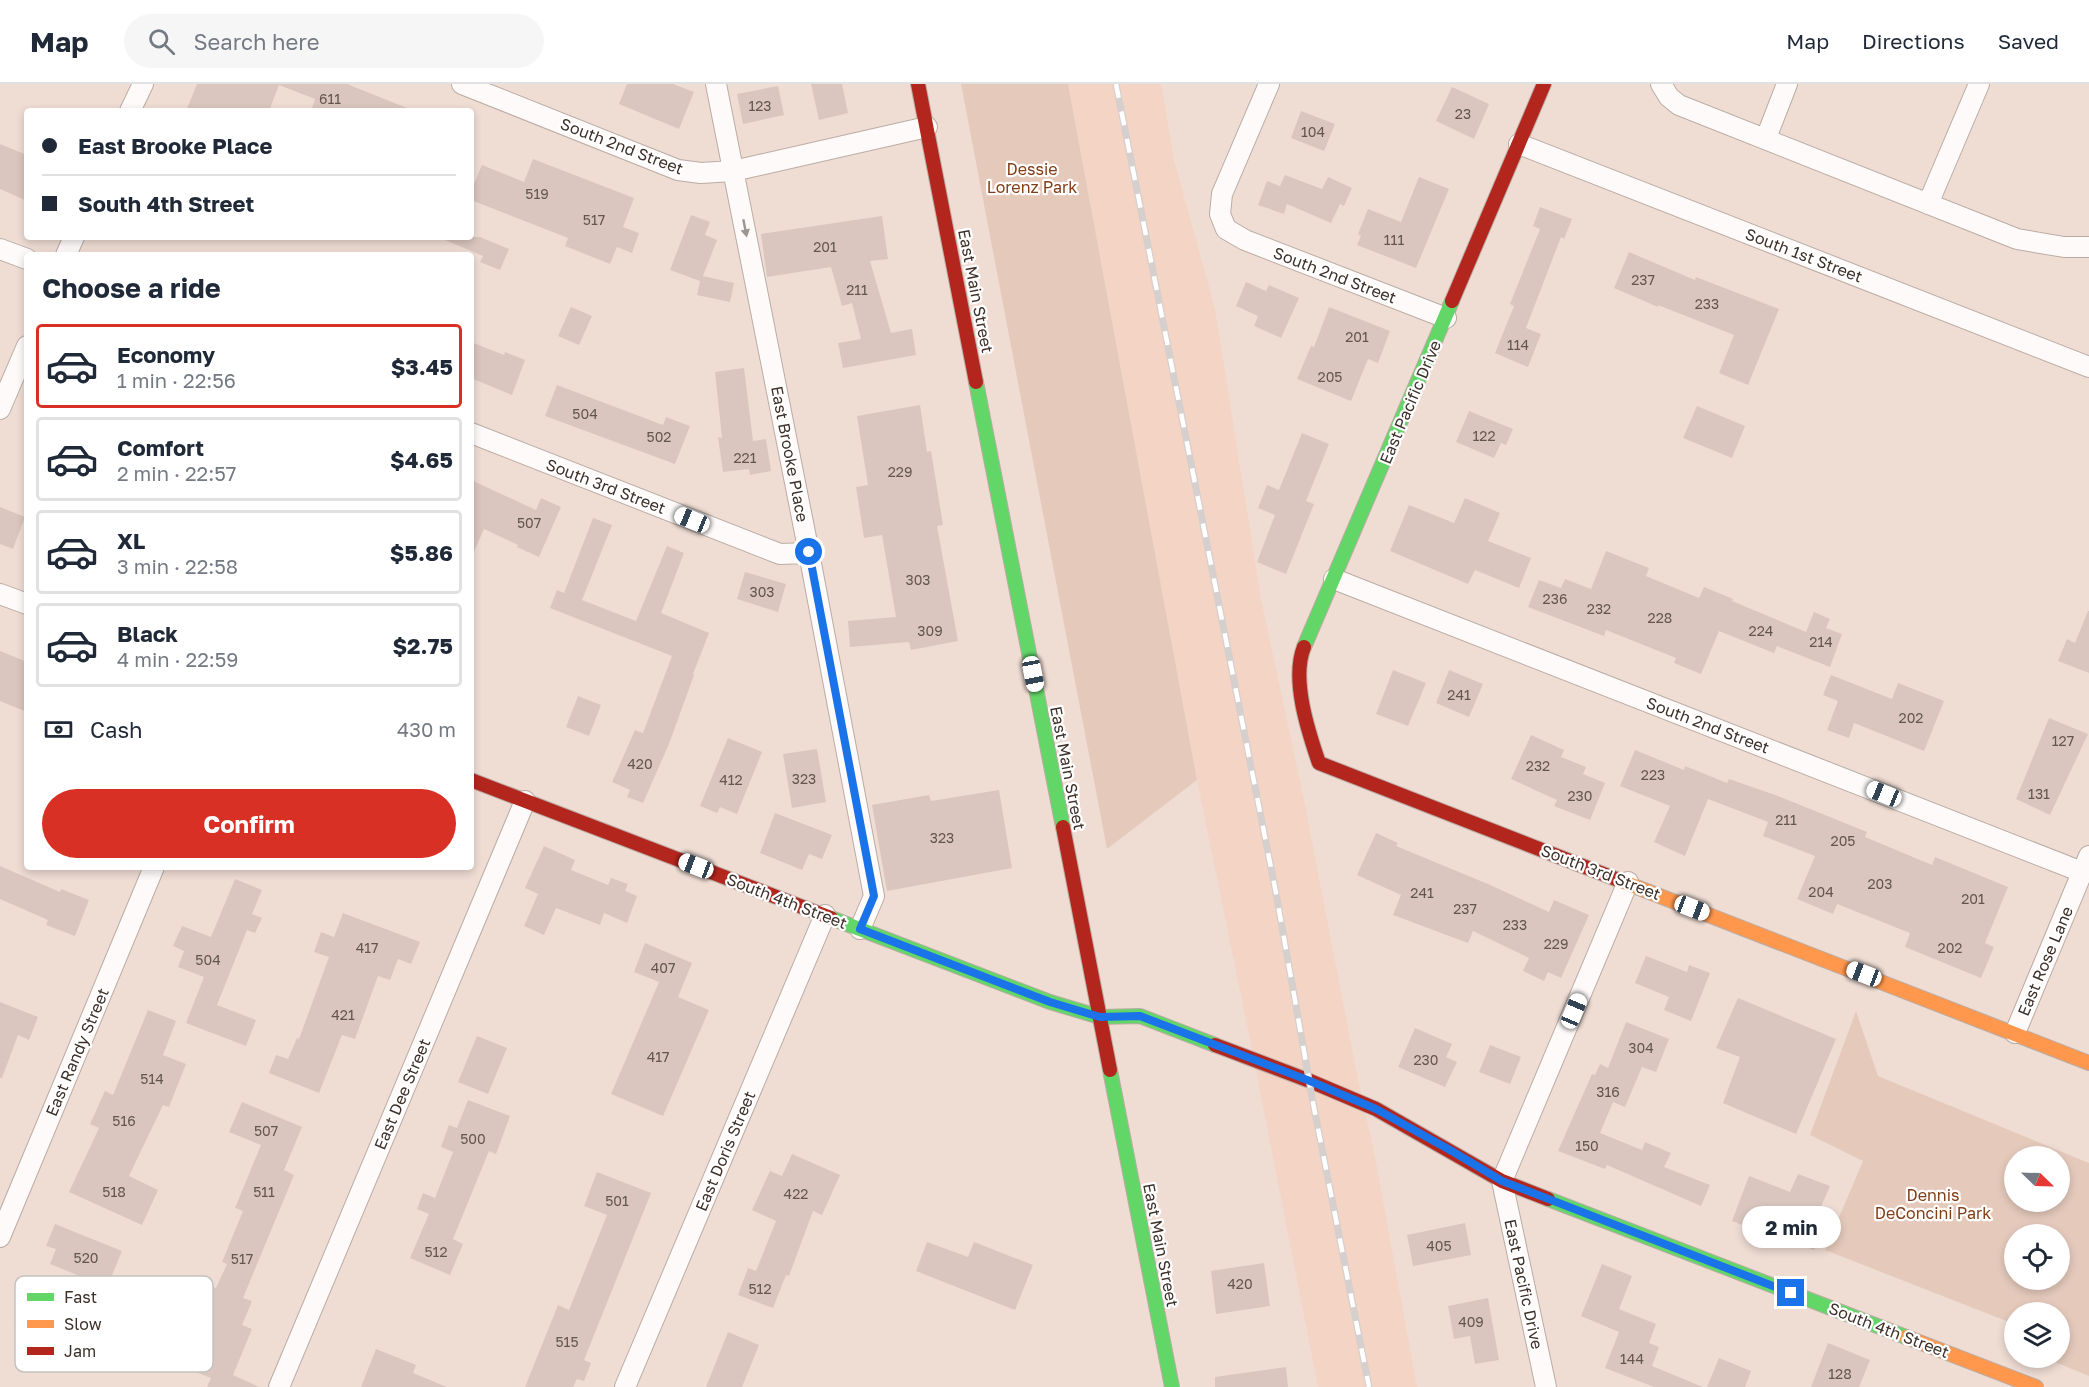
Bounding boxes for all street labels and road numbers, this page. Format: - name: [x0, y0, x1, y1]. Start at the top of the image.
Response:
- street label: South 2nd Street: [558, 113, 686, 179]
- street label: South 1st Street: [1743, 223, 1865, 287]
- street label: East Main Street: [954, 227, 998, 355]
- street label: South 2nd Street: [1271, 242, 1399, 308]
- street label: East Pacific Drive: [1375, 337, 1445, 467]
- street label: East Brooke Place: [767, 384, 813, 524]
- street label: South 3rd Street: [543, 454, 669, 518]
- street label: South 2nd Street: [1644, 692, 1772, 758]
- street label: East Main Street: [1046, 704, 1090, 832]
- street label: South 3rd Street: [1538, 840, 1664, 904]
- street label: South 4th Street: [724, 869, 850, 933]
- street label: East Rose Lane: [2013, 903, 2077, 1019]
- street label: East Randy Street: [41, 985, 113, 1119]
- street label: East Dee Street: [370, 1035, 434, 1153]
- street label: East Doris Street: [691, 1088, 759, 1214]
- street label: East Main Street: [1139, 1181, 1183, 1309]
- street label: East Pacific Drive: [1500, 1217, 1548, 1351]
- street label: South 4th Street: [1826, 1298, 1952, 1362]

